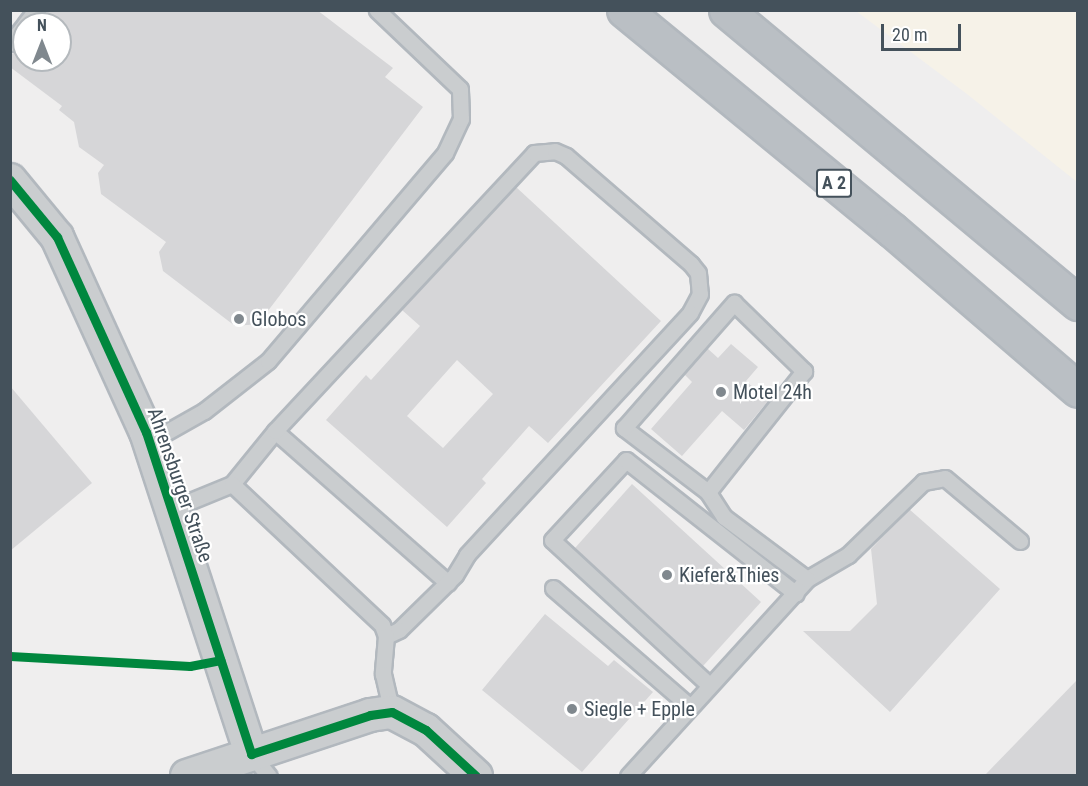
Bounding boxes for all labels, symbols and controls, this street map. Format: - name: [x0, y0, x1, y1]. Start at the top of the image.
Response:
- north arrow: [12, 12, 72, 72]
- scale bar: [884, 12, 964, 50]
- text: N: [37, 16, 47, 35]
- text: 20 m: [892, 24, 927, 45]
- road number: A 2: [816, 168, 852, 198]
- place label: Globos: [251, 307, 306, 331]
- marker: Globos: [232, 312, 246, 326]
- place label: Motel 24h: [733, 380, 812, 404]
- marker: Motel 24h: [714, 385, 728, 399]
- street label: Ahrensburger Straße: [142, 404, 218, 566]
- place label: Kiefer&Thies: [679, 563, 779, 587]
- marker: Kiefer&Thies: [660, 568, 674, 582]
- place label: Siegle + Epple: [584, 697, 695, 721]
- marker: Siegle + Epple: [565, 702, 579, 716]

